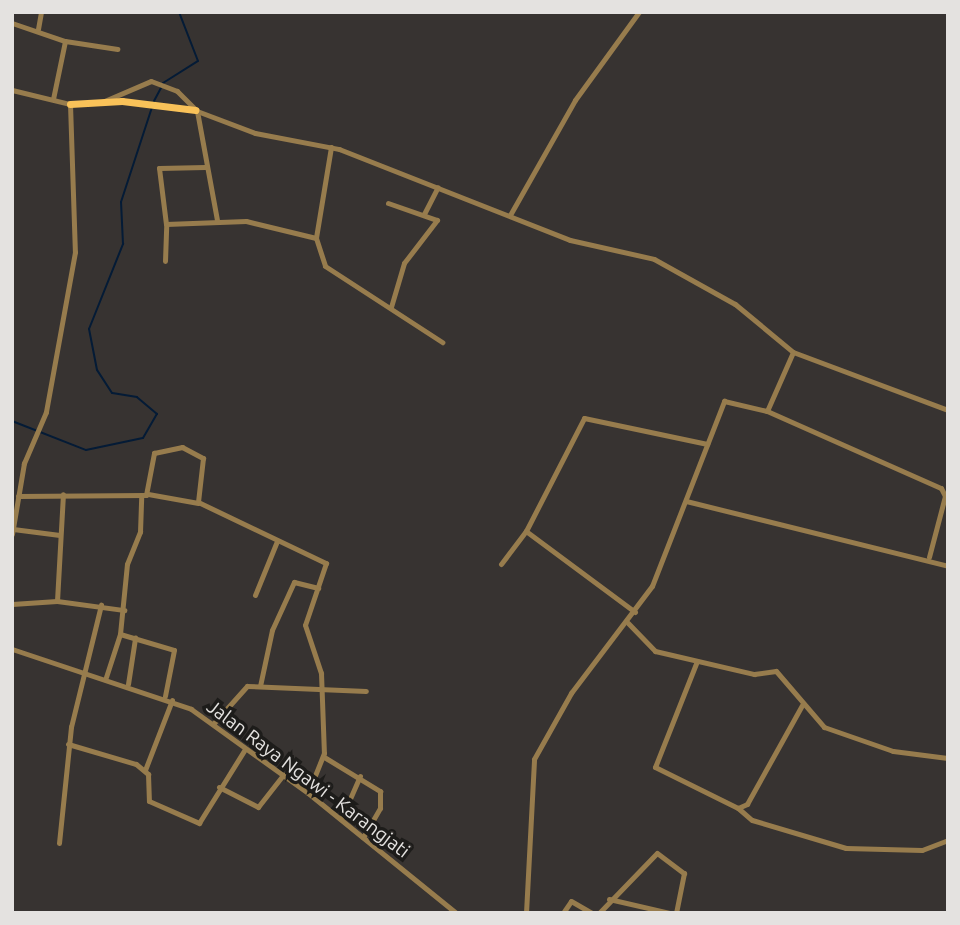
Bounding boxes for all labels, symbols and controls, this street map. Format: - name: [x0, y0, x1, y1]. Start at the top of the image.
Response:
- street label: Jalan Raya Ngawi - Karangjati: [202, 695, 414, 863]

